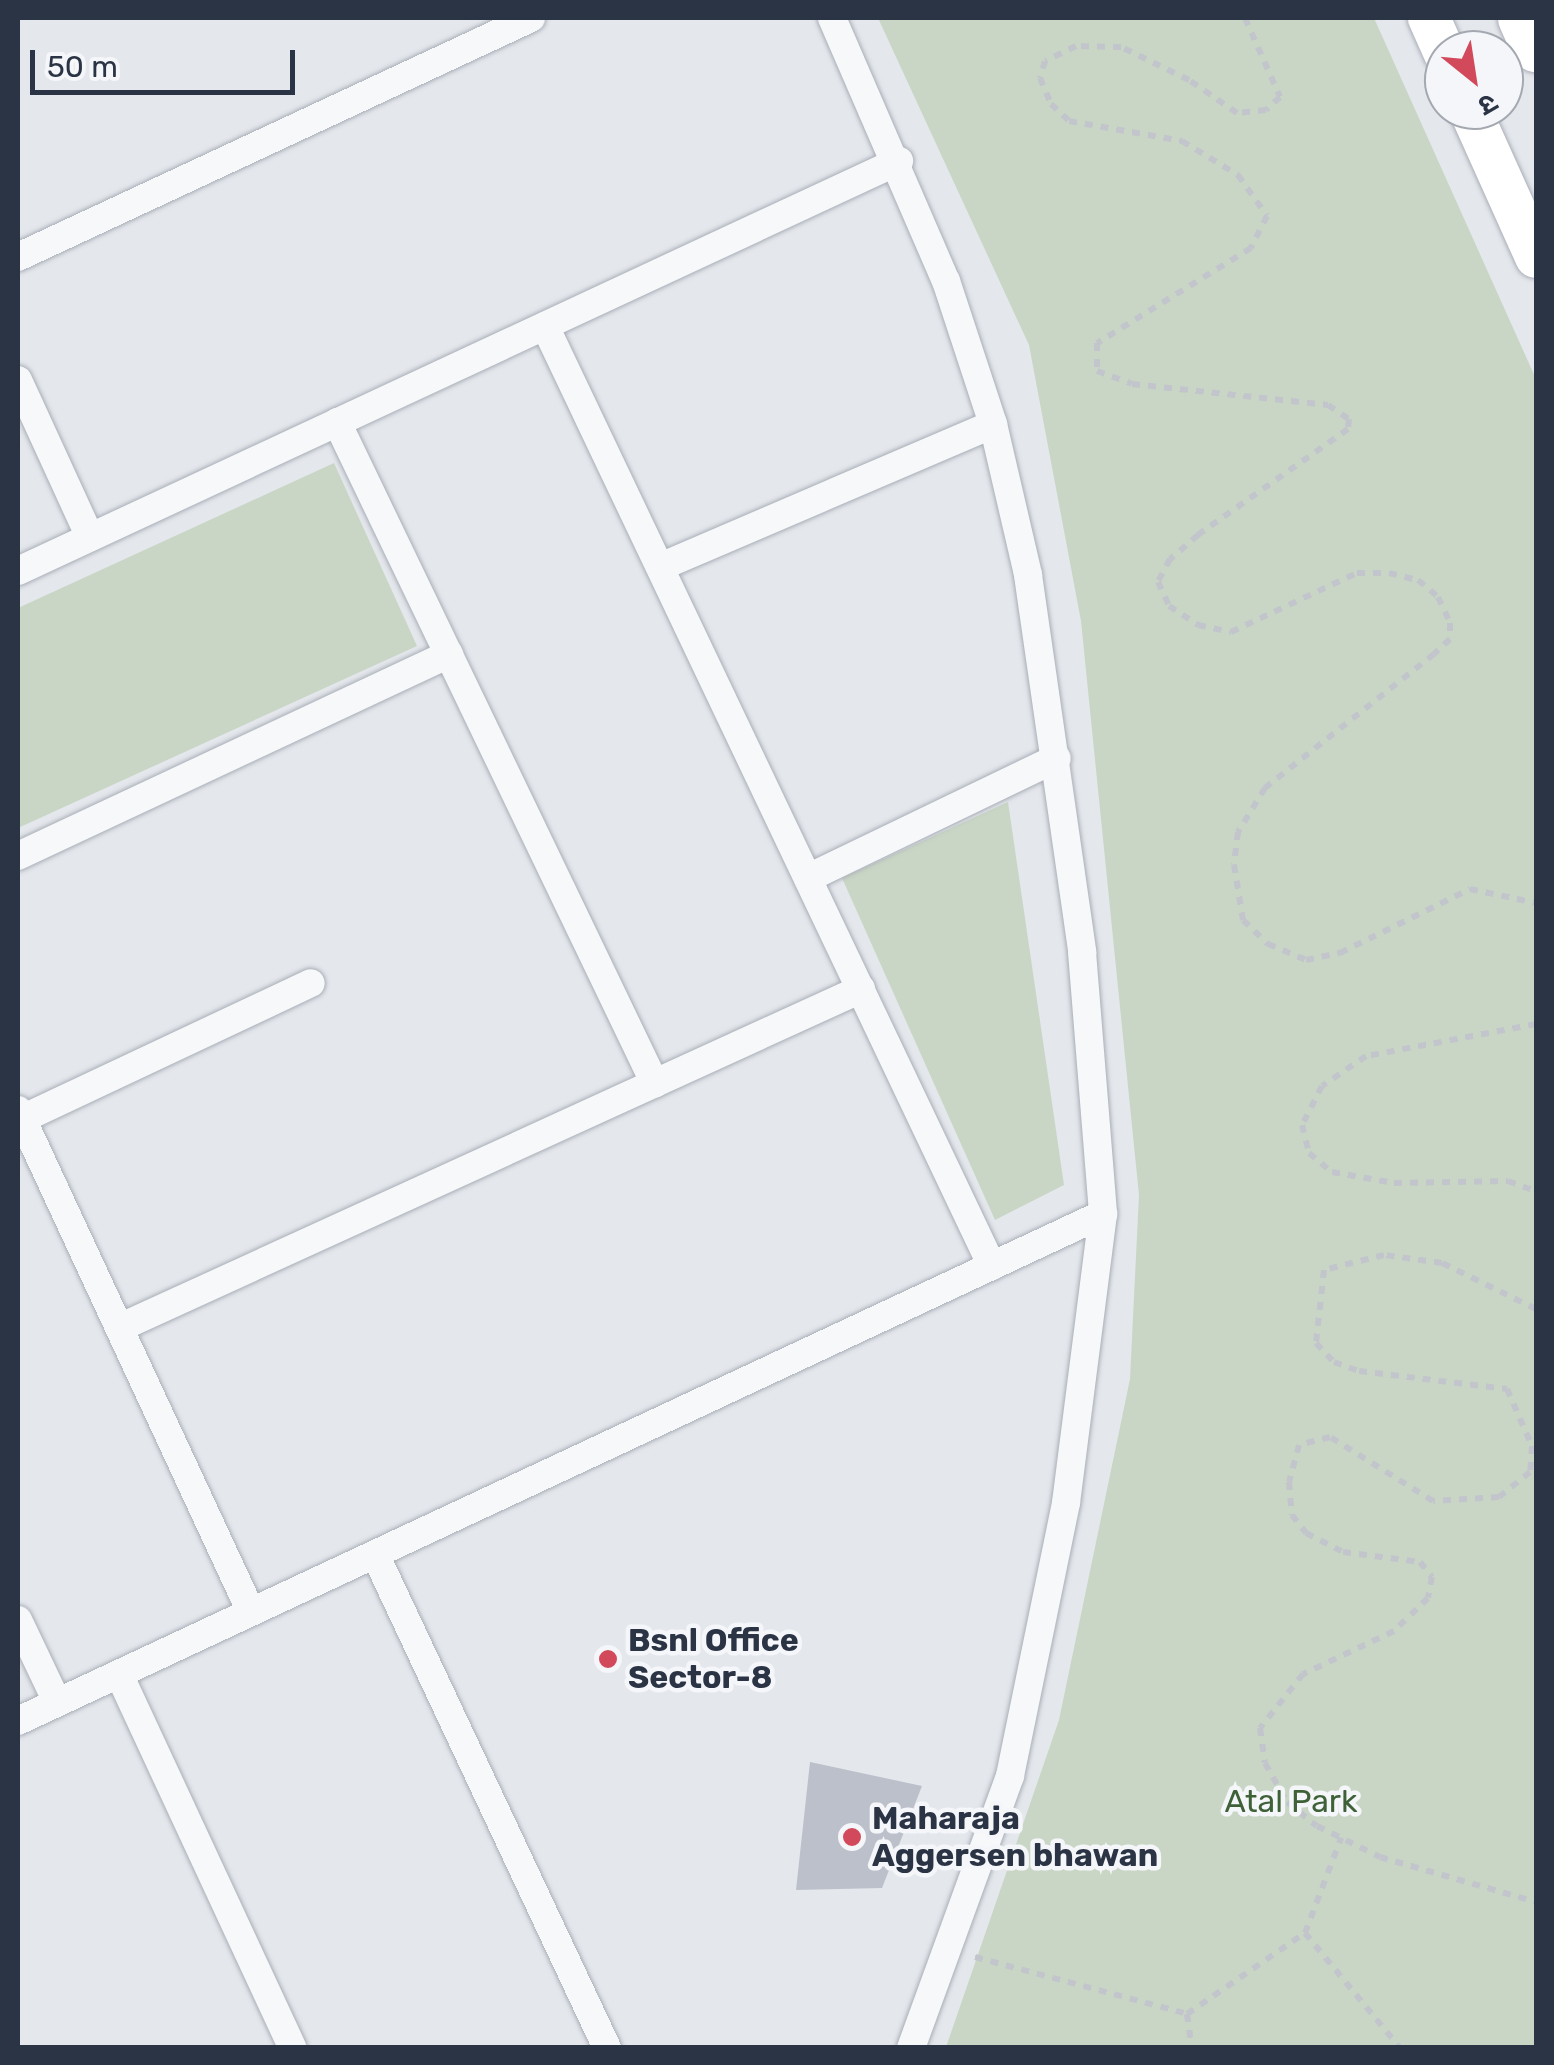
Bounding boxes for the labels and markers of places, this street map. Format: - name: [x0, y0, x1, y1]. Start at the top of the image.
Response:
- place label: Bsnl Office Sector-8: [628, 1622, 799, 1697]
- marker: Bsnl Office Sector-8: [597, 1648, 619, 1670]
- place label: Maharaja Aggersen bhawan: [872, 1800, 1158, 1875]
- marker: Maharaja Aggersen bhawan: [841, 1826, 863, 1848]

